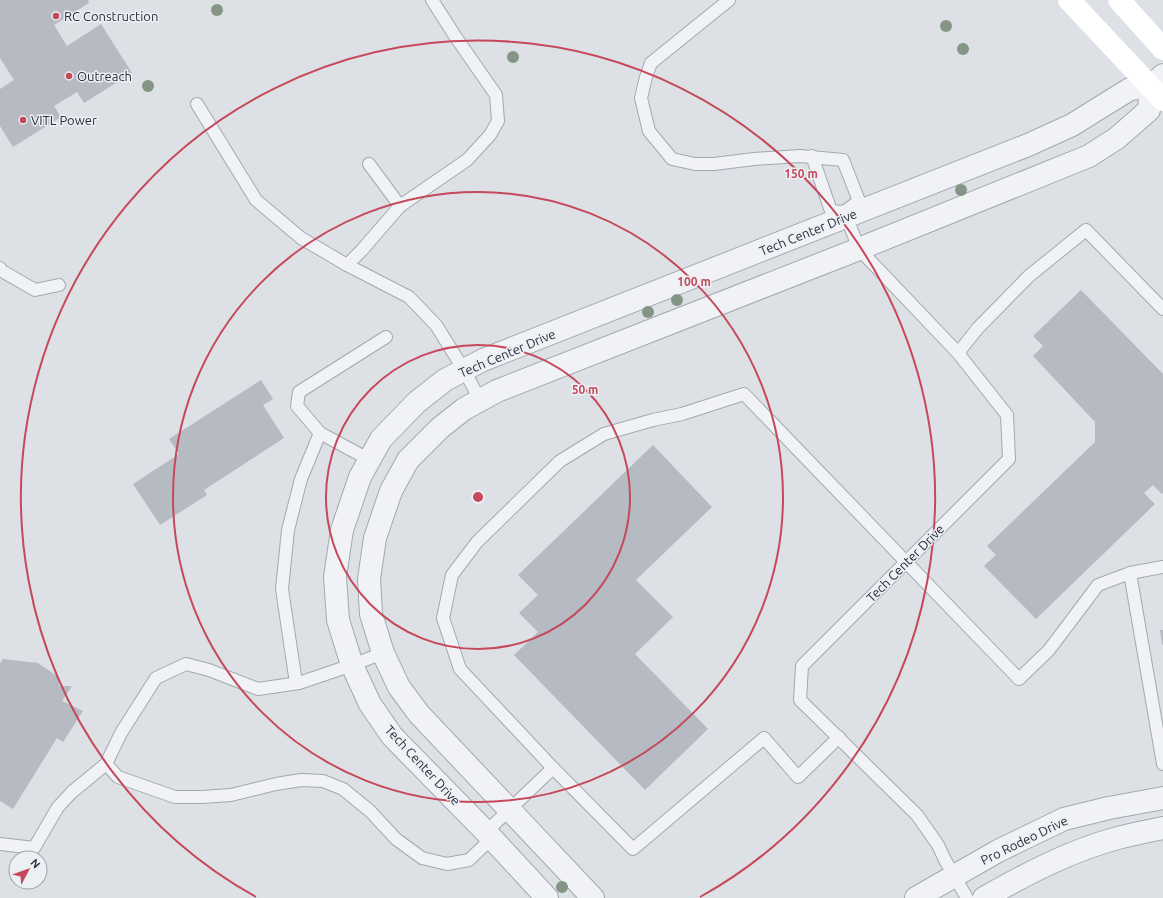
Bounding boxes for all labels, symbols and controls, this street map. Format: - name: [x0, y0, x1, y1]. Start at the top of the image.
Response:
- place label: RC Construction: [64, 9, 158, 23]
- marker: RC Construction: [51, 11, 61, 21]
- place label: Outreach: [77, 69, 132, 83]
- marker: Outreach: [64, 71, 74, 81]
- place label: VITL Power: [31, 113, 97, 127]
- marker: VITL Power: [18, 115, 28, 125]
- text: 150 m: [784, 167, 818, 180]
- street label: Tech Center Drive: [757, 206, 859, 258]
- text: 100 m: [677, 275, 711, 288]
- street label: Tech Center Drive: [457, 326, 557, 380]
- text: 50 m: [572, 383, 598, 396]
- centre of rings: [471, 490, 485, 504]
- street label: Tech Center Drive: [863, 521, 947, 605]
- street label: Tech Center Drive: [383, 722, 463, 808]
- street label: Pro Rodeo Drive: [978, 813, 1070, 867]
- north arrow: [8, 850, 48, 890]
- text: N: [28, 856, 43, 870]

